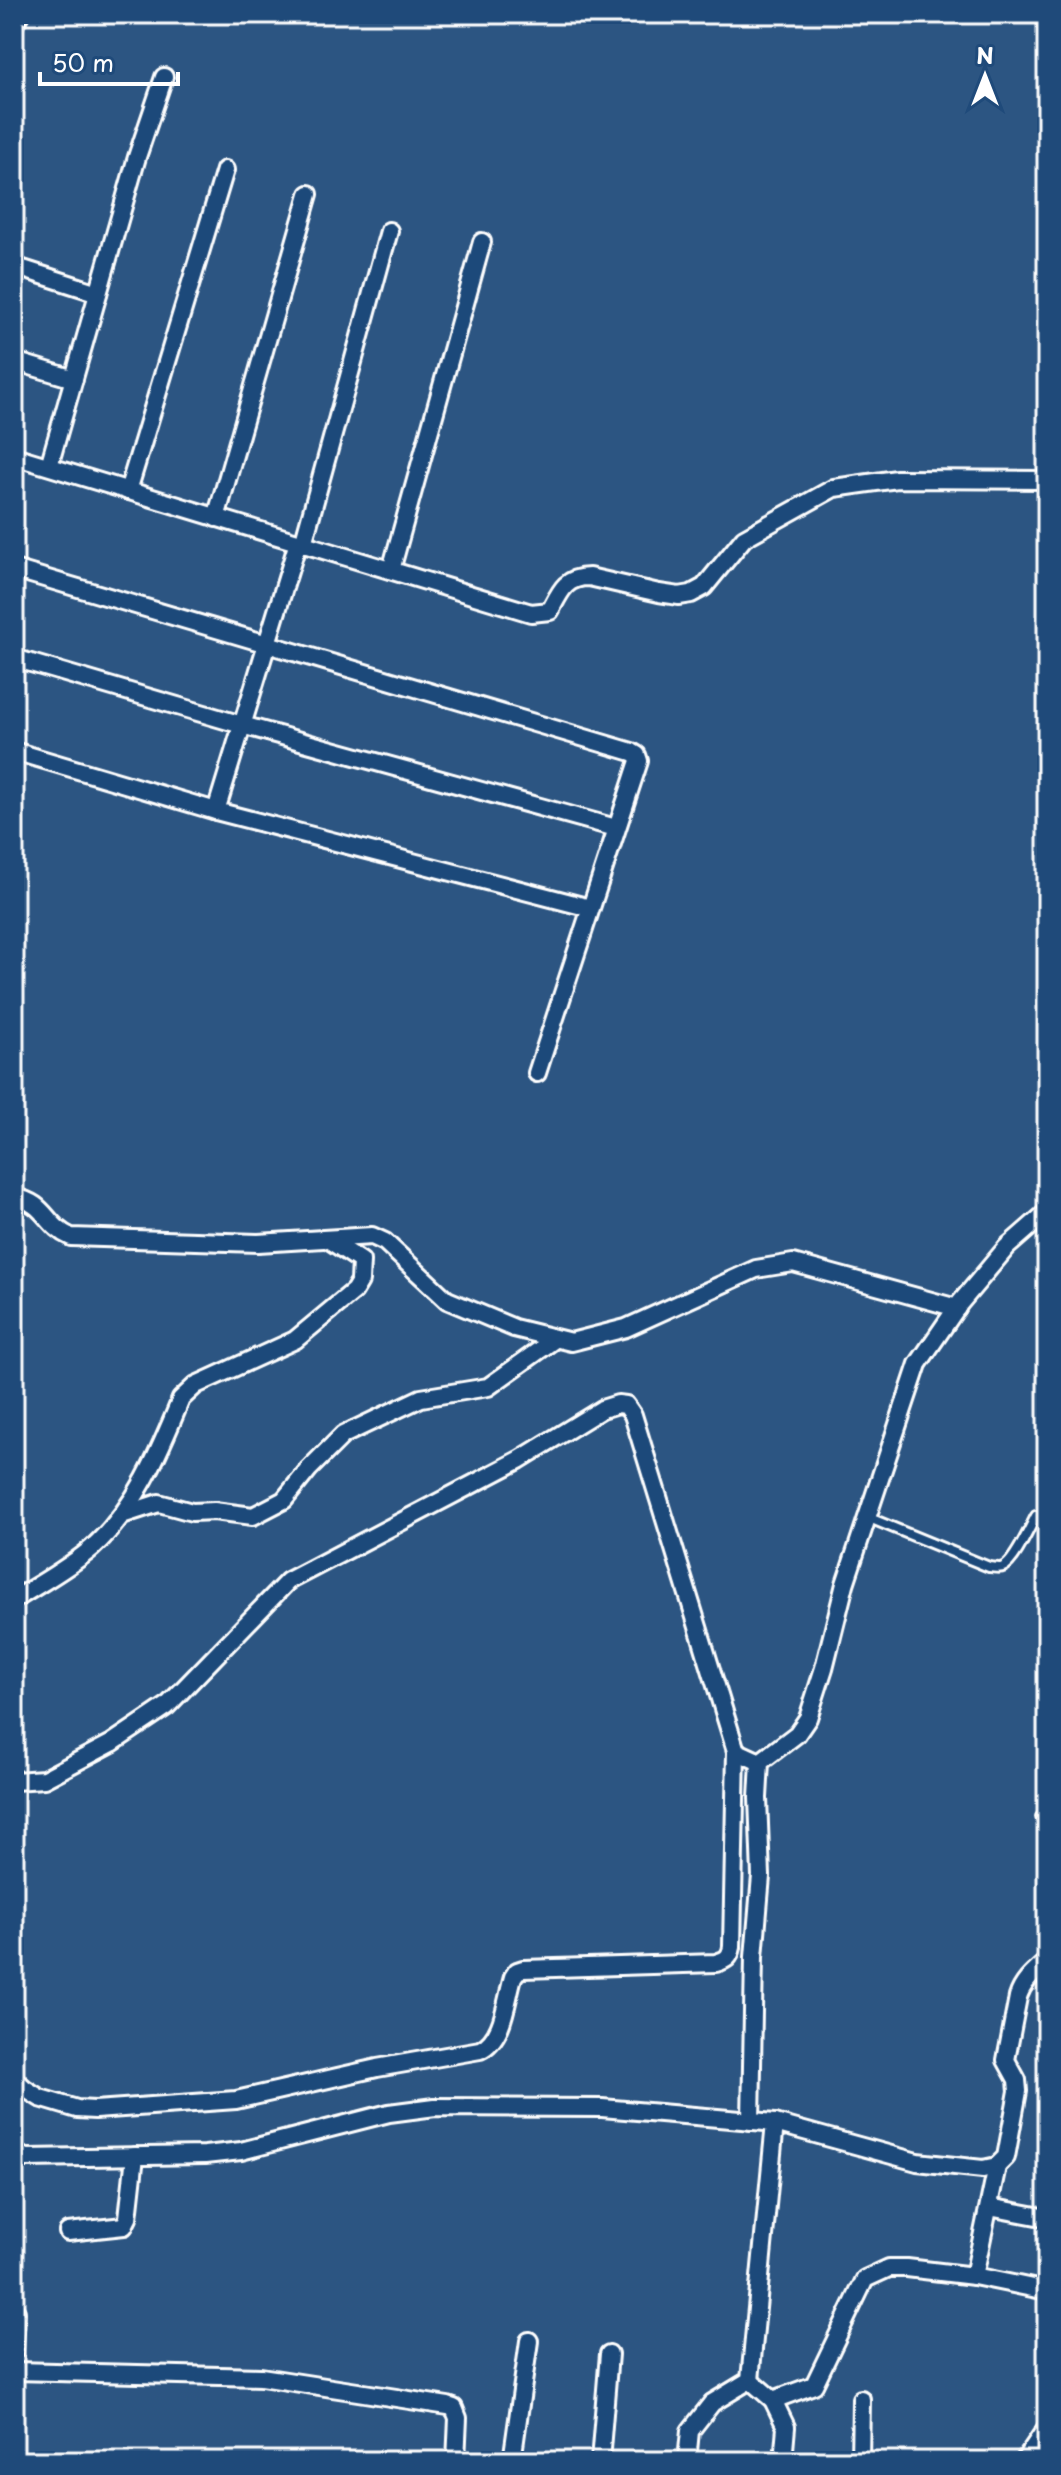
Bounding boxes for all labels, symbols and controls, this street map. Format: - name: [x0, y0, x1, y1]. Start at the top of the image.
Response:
- scale bar: [40, 36, 178, 86]
- north arrow: [945, 36, 1025, 116]
- text: N: [976, 38, 994, 71]
- text: 50 m: [52, 44, 114, 80]

